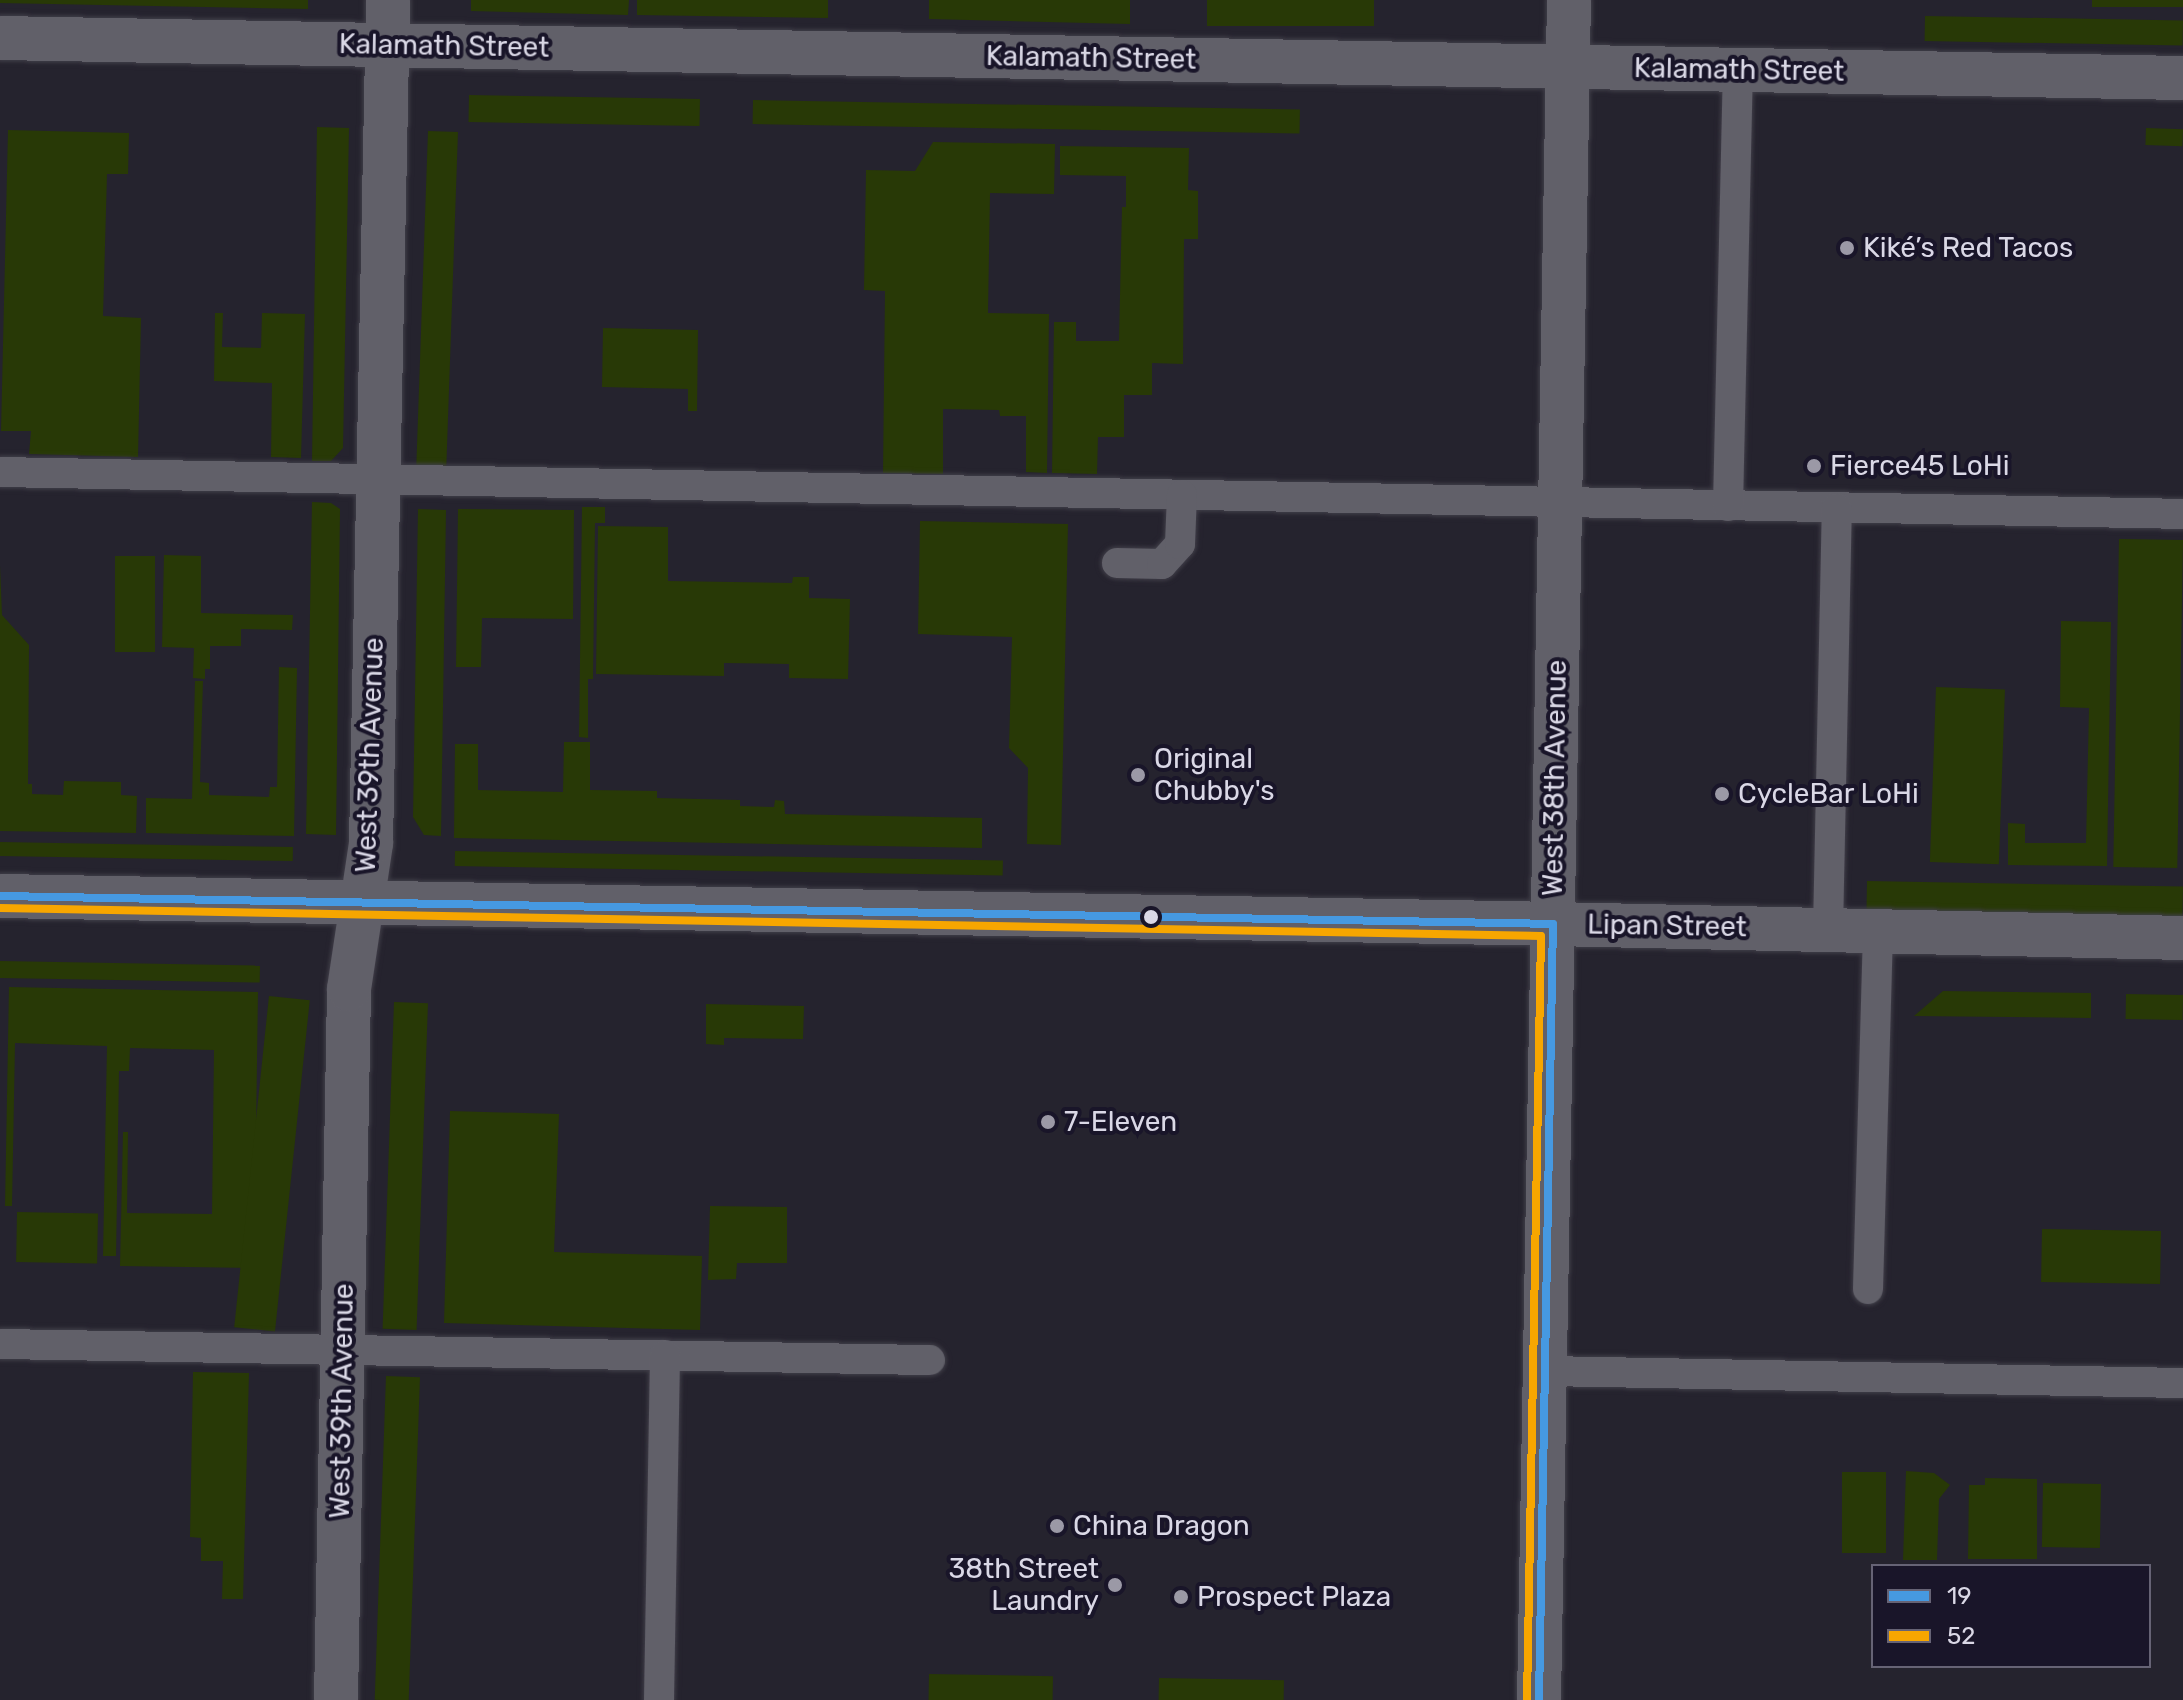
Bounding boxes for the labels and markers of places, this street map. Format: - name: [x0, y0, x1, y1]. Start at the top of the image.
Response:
- place label: Kiké’s Red Tacos: [1863, 231, 2074, 265]
- marker: Kiké’s Red Tacos: [1838, 239, 1856, 257]
- place label: Fierce45 LoHi: [1830, 449, 2009, 483]
- marker: Fierce45 LoHi: [1805, 457, 1823, 475]
- place label: Original Chubby's: [1154, 742, 1275, 808]
- marker: Original Chubby's: [1129, 766, 1147, 784]
- place label: CycleBar LoHi: [1738, 777, 1920, 811]
- marker: CycleBar LoHi: [1713, 785, 1731, 803]
- unlabelled marker: [1143, 909, 1159, 925]
- place label: 7-Eleven: [1064, 1105, 1177, 1139]
- marker: 7-Eleven: [1039, 1113, 1057, 1131]
- place label: China Dragon: [1073, 1509, 1250, 1543]
- marker: China Dragon: [1048, 1517, 1066, 1535]
- place label: 38th Street Laundry: [949, 1552, 1099, 1618]
- marker: 38th Street Laundry: [1106, 1576, 1124, 1594]
- place label: Prospect Plaza: [1197, 1580, 1391, 1614]
- marker: Prospect Plaza: [1172, 1588, 1190, 1606]

